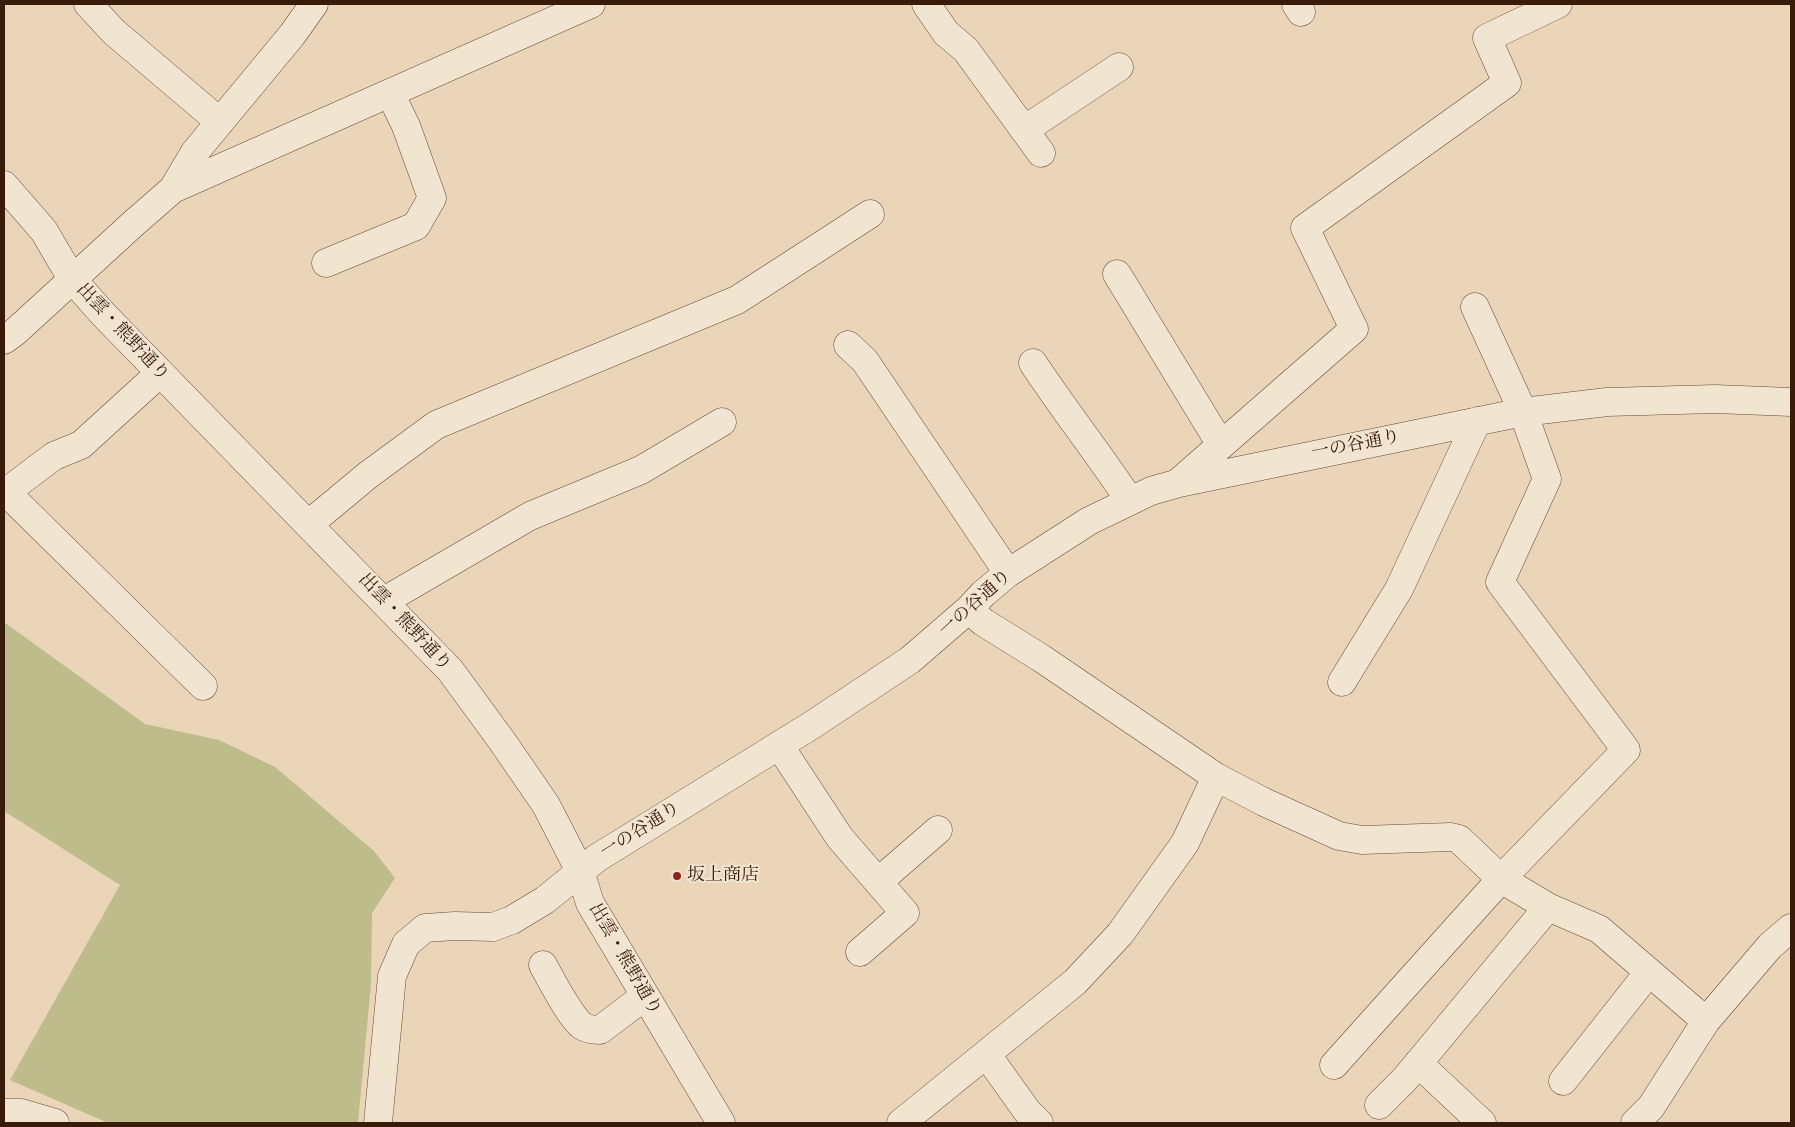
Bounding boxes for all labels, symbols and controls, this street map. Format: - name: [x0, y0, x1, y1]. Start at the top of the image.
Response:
- street label: 出雲・熊野通り: [71, 280, 173, 386]
- street label: 一の谷通り: [1310, 427, 1402, 465]
- street label: 一の谷通り: [935, 566, 1017, 642]
- street label: 出雲・熊野通り: [353, 570, 455, 676]
- street label: 一の谷通り: [597, 798, 685, 864]
- place label: 坂上商店: [687, 865, 759, 887]
- marker: 坂上商店: [671, 870, 683, 882]
- street label: 出雲・熊野通り: [583, 900, 665, 1020]

